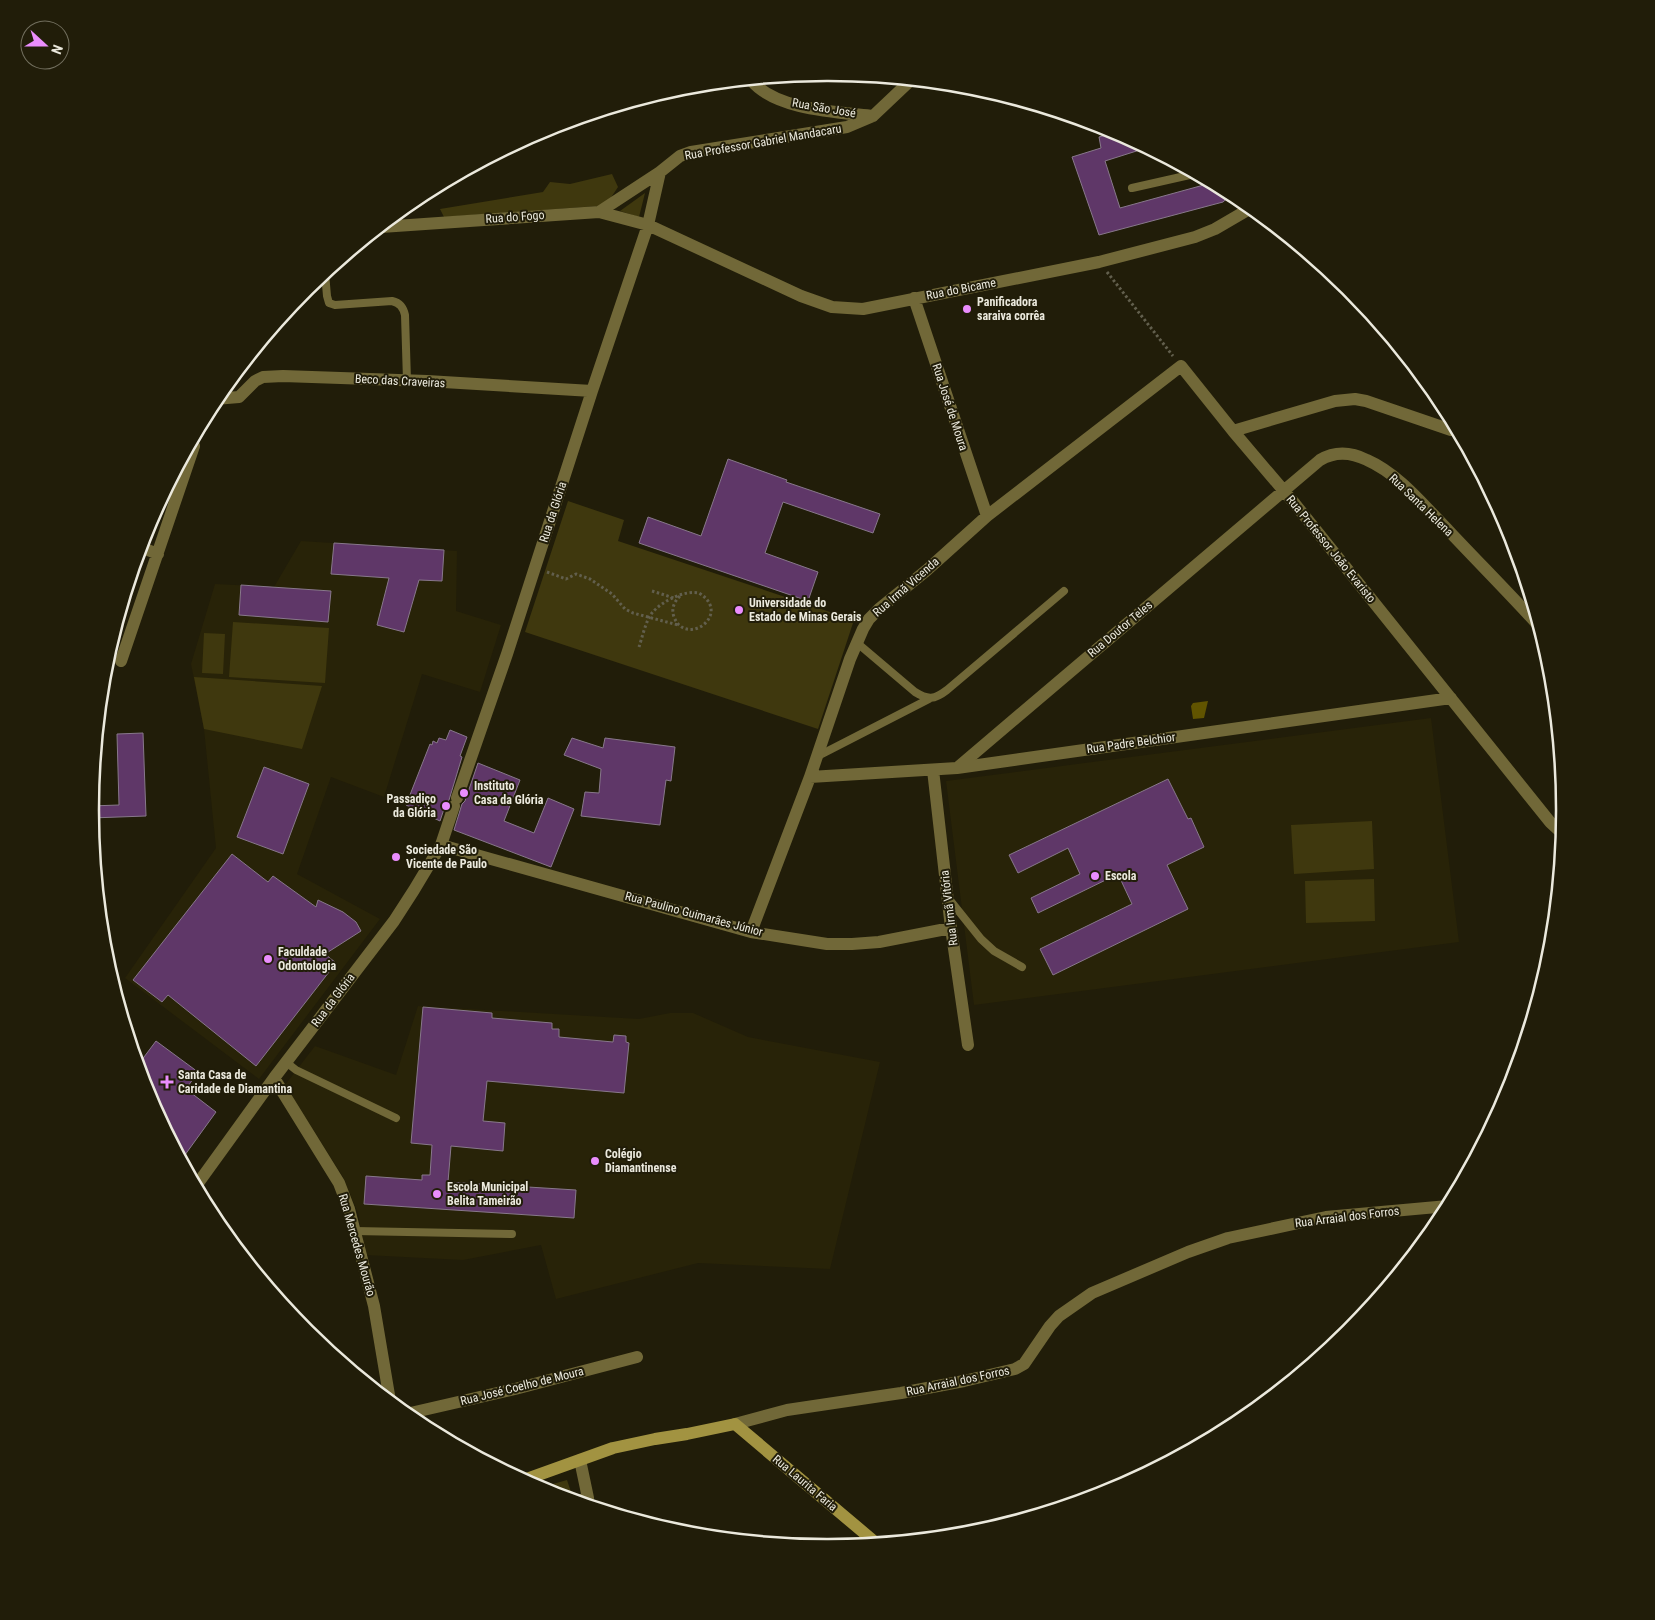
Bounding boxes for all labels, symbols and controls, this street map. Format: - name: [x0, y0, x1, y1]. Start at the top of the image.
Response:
- north arrow: [20, 20, 70, 70]
- text: N: [48, 43, 66, 57]
- street label: Rua São José: [791, 96, 857, 121]
- street label: Rua Professor Gabriel Mandacaru: [684, 121, 843, 163]
- street label: Rua do Fogo: [485, 208, 545, 226]
- street label: Rua do Bicame: [925, 275, 997, 303]
- place label: Panificadora saraiva corrêa: [977, 295, 1045, 323]
- marker: Panificadora saraiva corrêa: [961, 303, 973, 315]
- street label: Rua José de Moura: [929, 362, 971, 453]
- street label: Beco das Craveiras: [355, 372, 445, 390]
- street label: Rua Santa Helena: [1386, 471, 1456, 539]
- street label: Rua da Glória: [537, 480, 569, 544]
- street label: Rua Professor João Evaristo: [1283, 493, 1379, 605]
- street label: Rua Irmã Vicenda: [870, 554, 942, 620]
- place label: Universidade do Estado de Minas Gerais: [749, 596, 862, 624]
- street label: Rua Doutor Teles: [1085, 598, 1155, 660]
- marker: Universidade do Estado de Minas Gerais: [733, 604, 745, 616]
- street label: Rua Padre Belchior: [1086, 730, 1177, 756]
- place label: Instituto Casa da Glória: [474, 779, 544, 807]
- marker: Instituto Casa da Glória: [458, 787, 470, 799]
- place label: Passadiço da Glória: [387, 792, 436, 820]
- marker: Passadiço da Glória: [440, 800, 452, 812]
- place label: Sociedade São Vicente de Paulo: [406, 843, 487, 871]
- marker: Sociedade São Vicente de Paulo: [390, 851, 402, 863]
- street label: Rua Irmã Vitória: [937, 869, 961, 947]
- place label: Escola: [1105, 869, 1137, 883]
- marker: Escola: [1089, 870, 1101, 882]
- street label: Rua Paulino Guimarães Júnior: [624, 889, 765, 939]
- place label: Faculdade Odontologia: [278, 945, 337, 973]
- marker: Faculdade Odontologia: [262, 953, 274, 965]
- street label: Rua da Glória: [308, 970, 358, 1029]
- place label: Santa Casa de Caridade de Diamantina: [178, 1068, 293, 1096]
- marker: Santa Casa de Caridade de Diamantina: [160, 1075, 174, 1089]
- place label: Colégio Diamantinense: [605, 1147, 677, 1175]
- marker: Colégio Diamantinense: [589, 1155, 601, 1167]
- place label: Escola Municipal Belita Tameirão: [447, 1180, 528, 1208]
- marker: Escola Municipal Belita Tameirão: [431, 1188, 443, 1200]
- street label: Rua Mercedes Mourão: [336, 1192, 378, 1298]
- street label: Rua Arraial dos Forros: [1294, 1204, 1400, 1230]
- street label: Rua Arraial dos Forros: [905, 1363, 1011, 1399]
- street label: Rua José Coelho de Moura: [459, 1364, 585, 1408]
- street label: Rua Laurita Faria: [770, 1452, 840, 1514]

